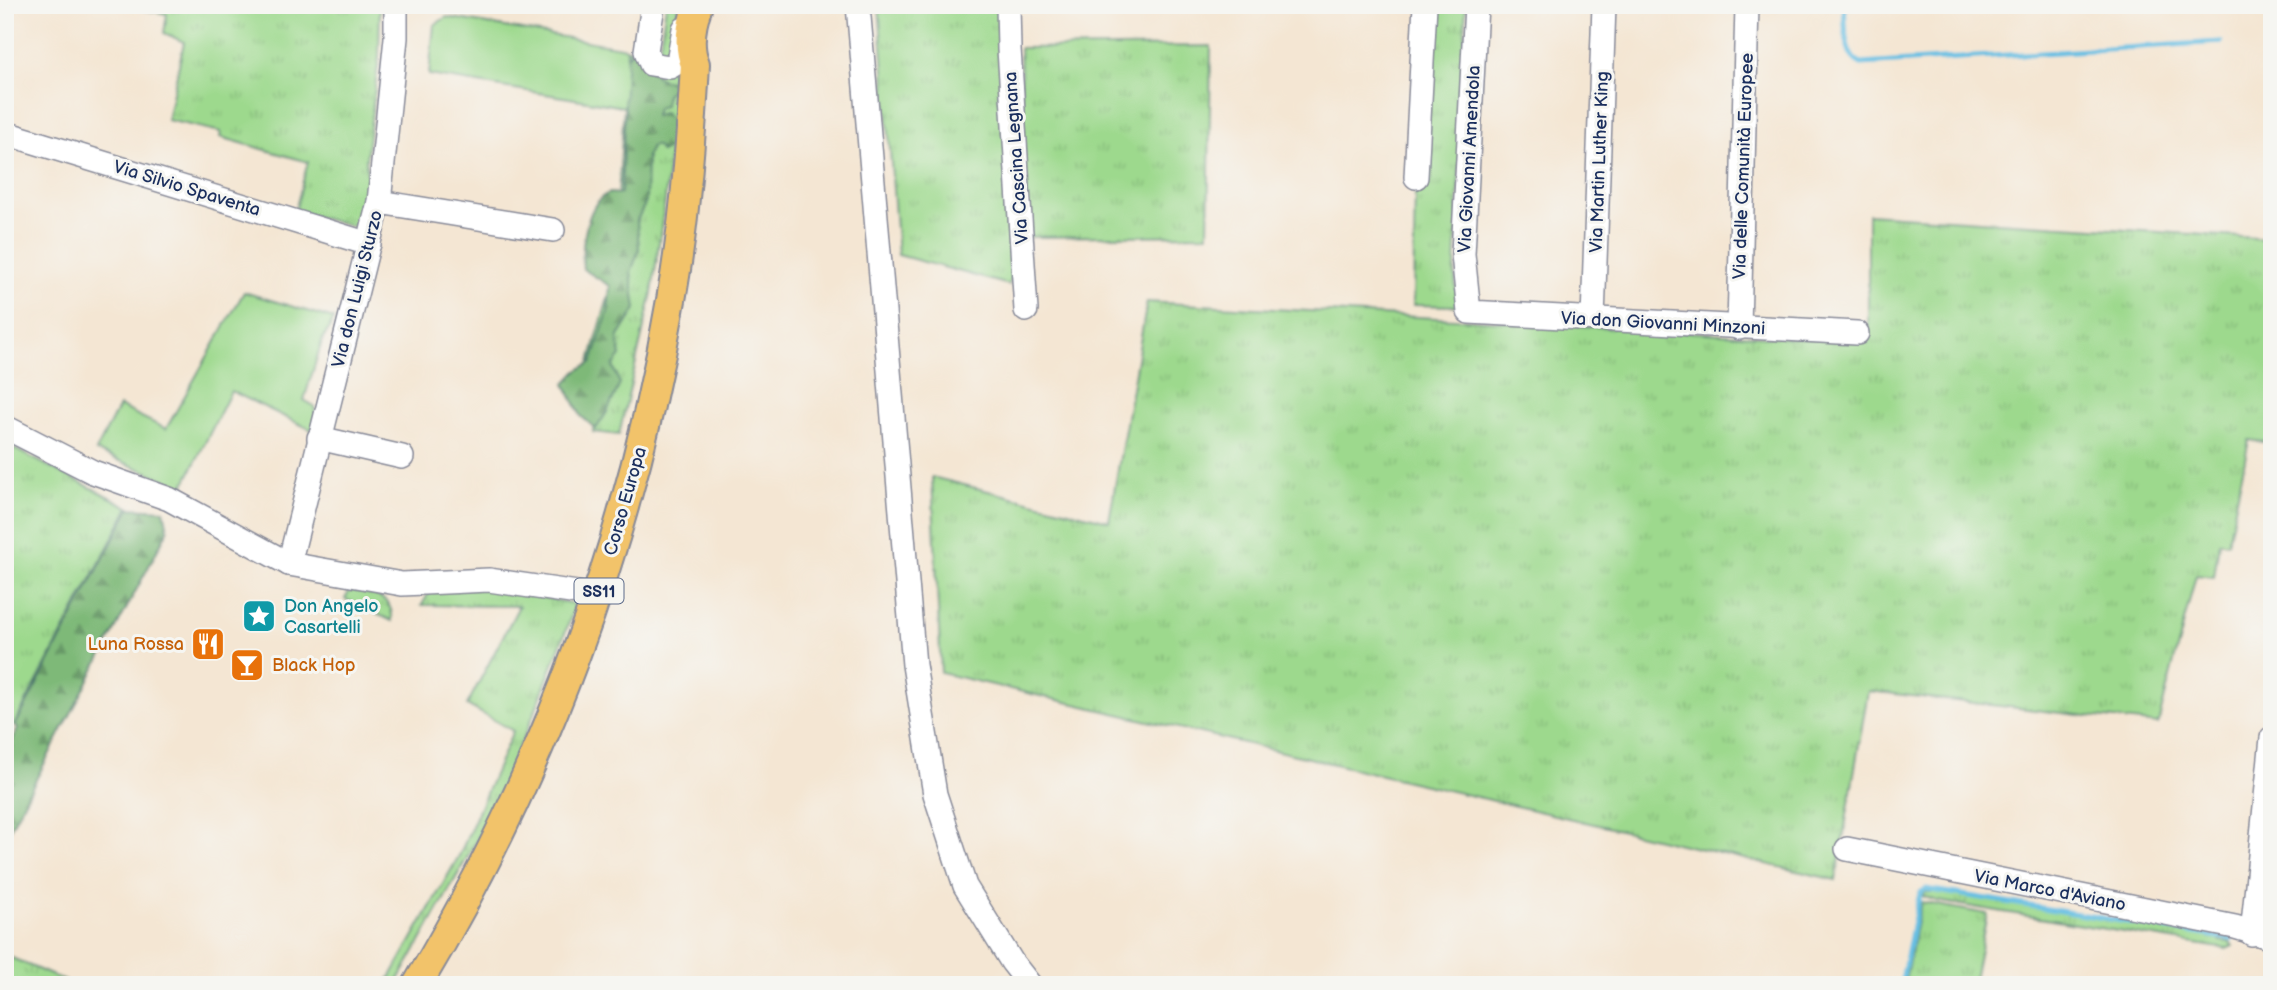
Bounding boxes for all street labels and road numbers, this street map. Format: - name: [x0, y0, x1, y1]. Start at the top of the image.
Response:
- street label: Via delle Comunità Europee: [1729, 52, 1758, 280]
- street label: Via Giovanni Amendola: [1454, 65, 1485, 253]
- street label: Via Cascina Legnana: [1000, 71, 1033, 245]
- street label: Via Martin Luther King: [1586, 71, 1613, 253]
- street label: Via Silvio Spaventa: [111, 156, 263, 221]
- street label: Via don Luigi Sturzo: [328, 208, 387, 370]
- street label: Via don Giovanni Minzoni: [1560, 308, 1766, 339]
- street label: Corso Europa: [600, 444, 651, 558]
- road number: SS11: [574, 578, 624, 604]
- street label: Via Marco d'Aviano: [1972, 865, 2128, 916]

